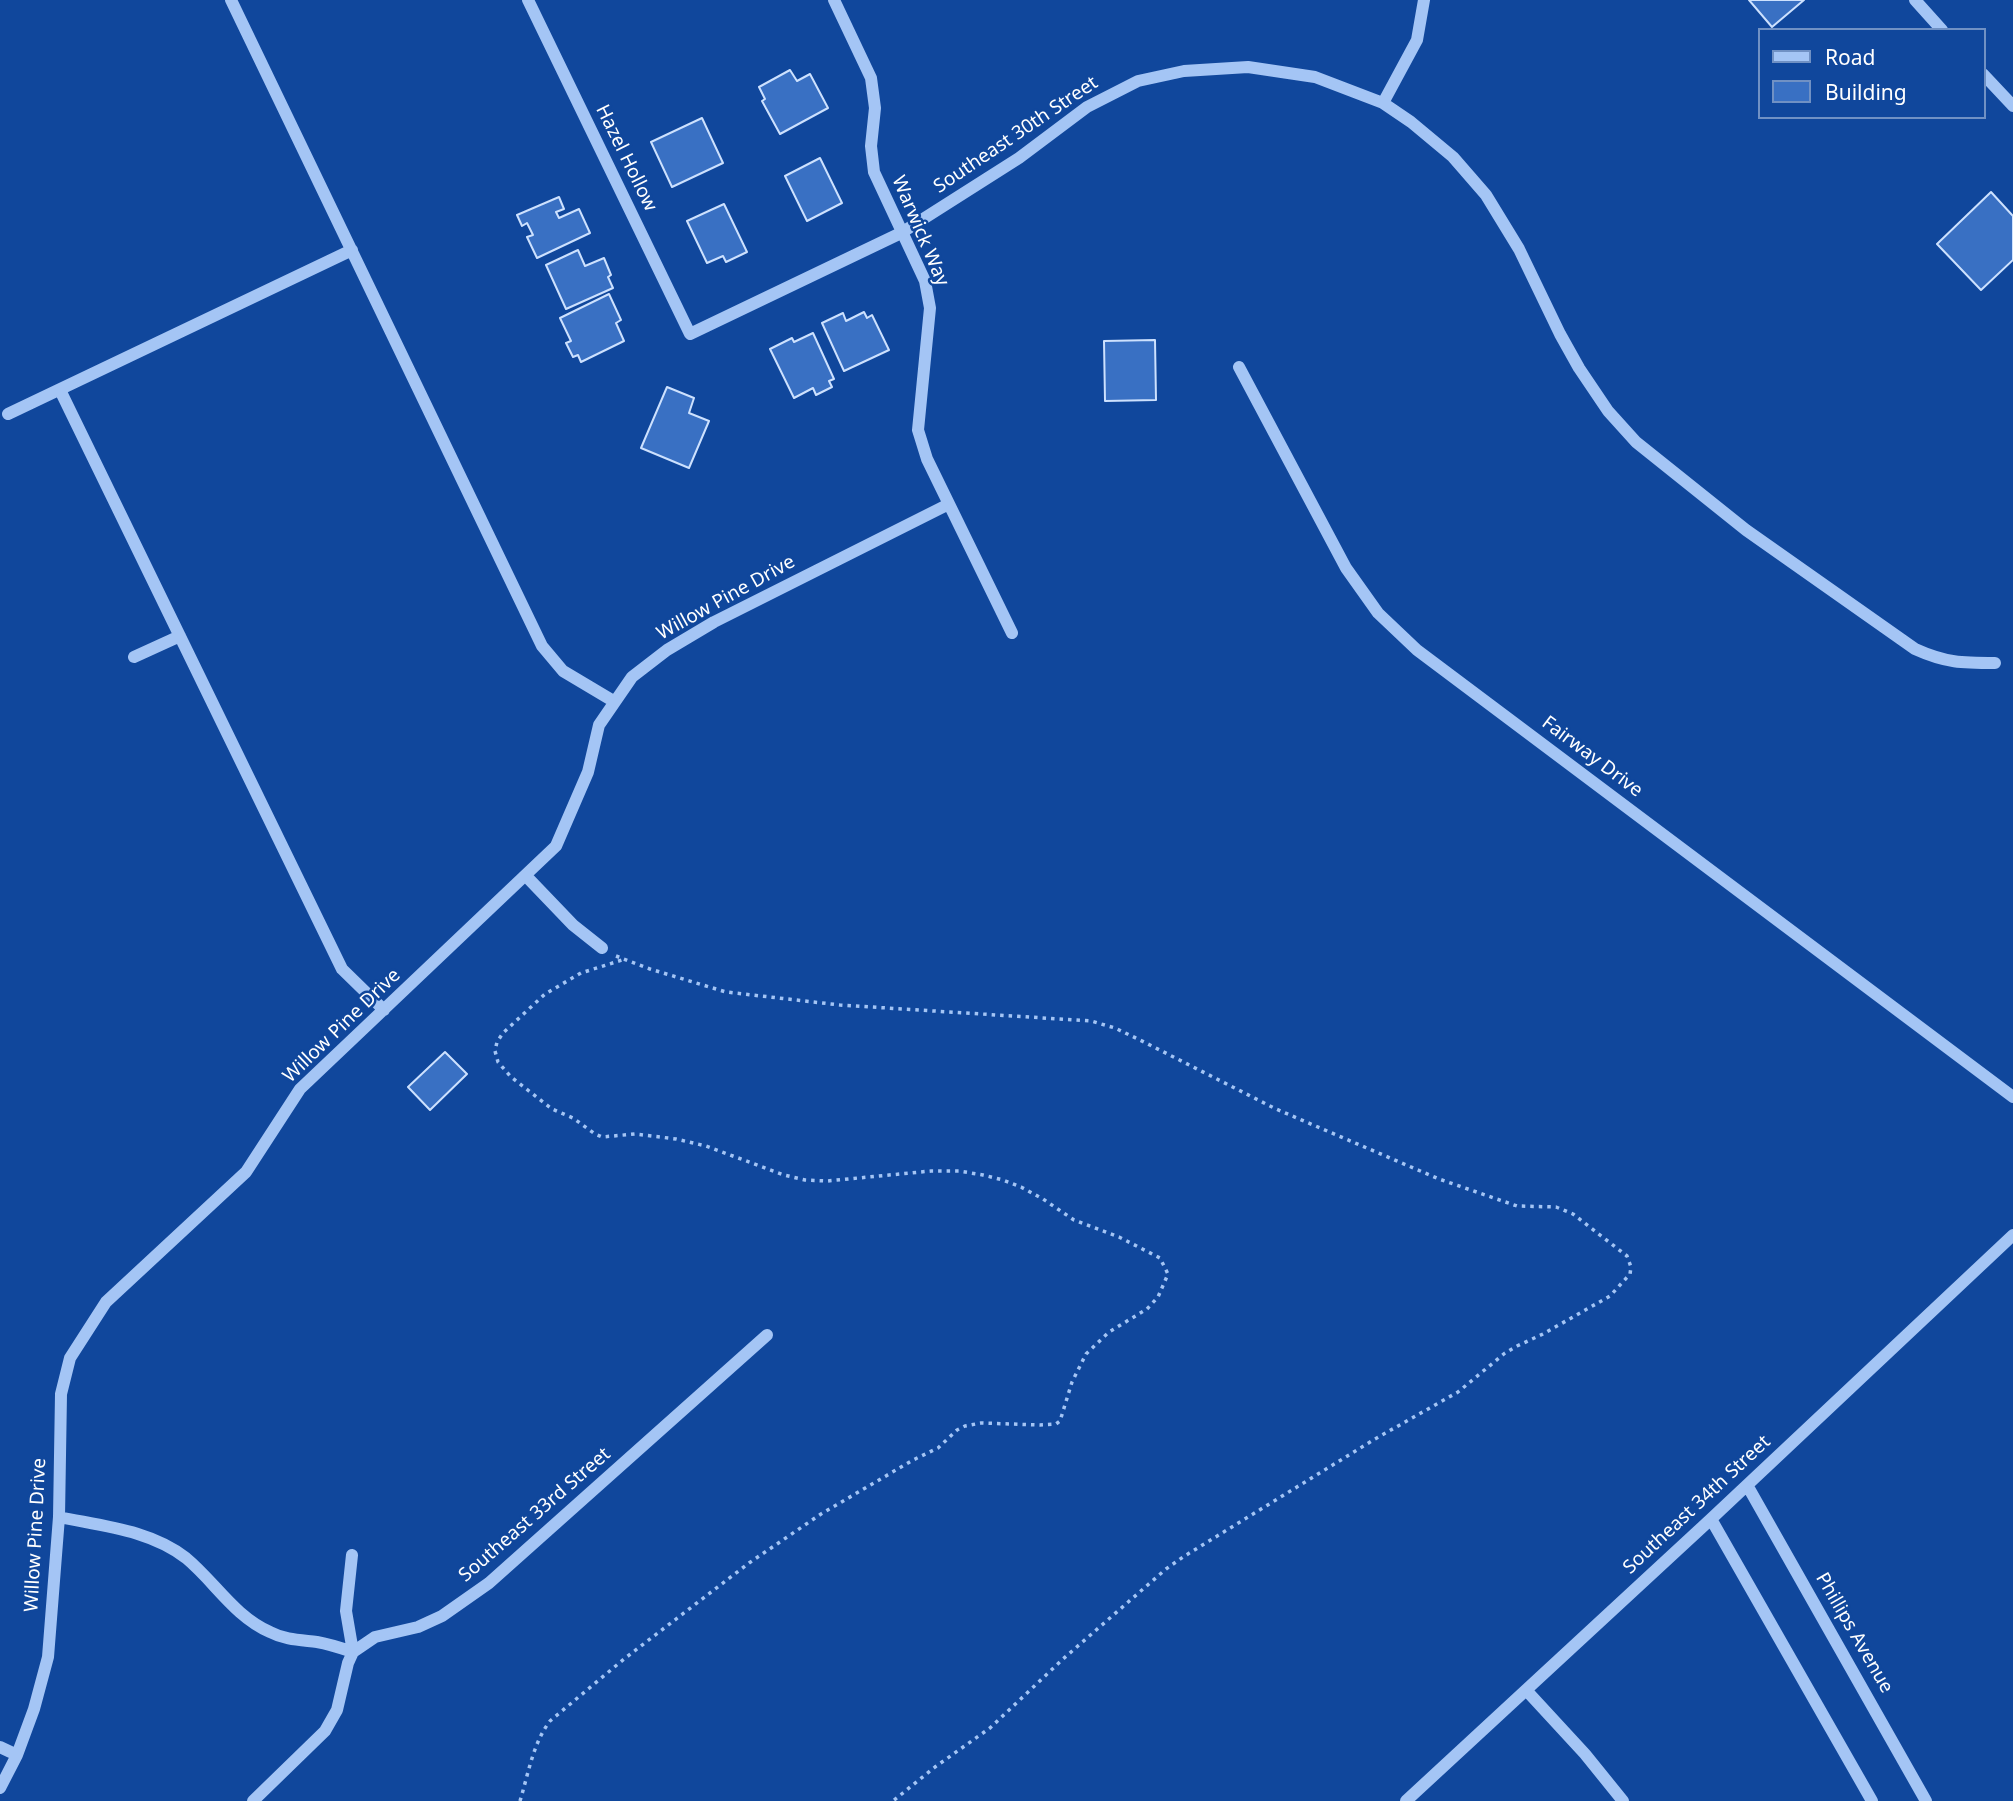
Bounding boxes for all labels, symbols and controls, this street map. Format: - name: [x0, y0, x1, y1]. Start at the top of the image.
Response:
- legend: [1758, 28, 1985, 119]
- text: Road: [1825, 43, 1875, 71]
- street label: Southeast 30th Street: [930, 72, 1102, 198]
- text: Building: [1825, 78, 1907, 106]
- street label: Hazel Hollow: [590, 101, 662, 215]
- street label: Warwick Way: [887, 172, 953, 290]
- street label: Willow Pine Drive: [653, 551, 799, 645]
- street label: Fairway Drive: [1537, 712, 1647, 802]
- street label: Willow Pine Drive: [279, 964, 405, 1088]
- street label: Southeast 34th Street: [1619, 1431, 1775, 1579]
- street label: Southeast 33rd Street: [455, 1443, 615, 1587]
- street label: Willow Pine Drive: [21, 1457, 51, 1613]
- street label: Phillips Avenue: [1810, 1569, 1898, 1697]

